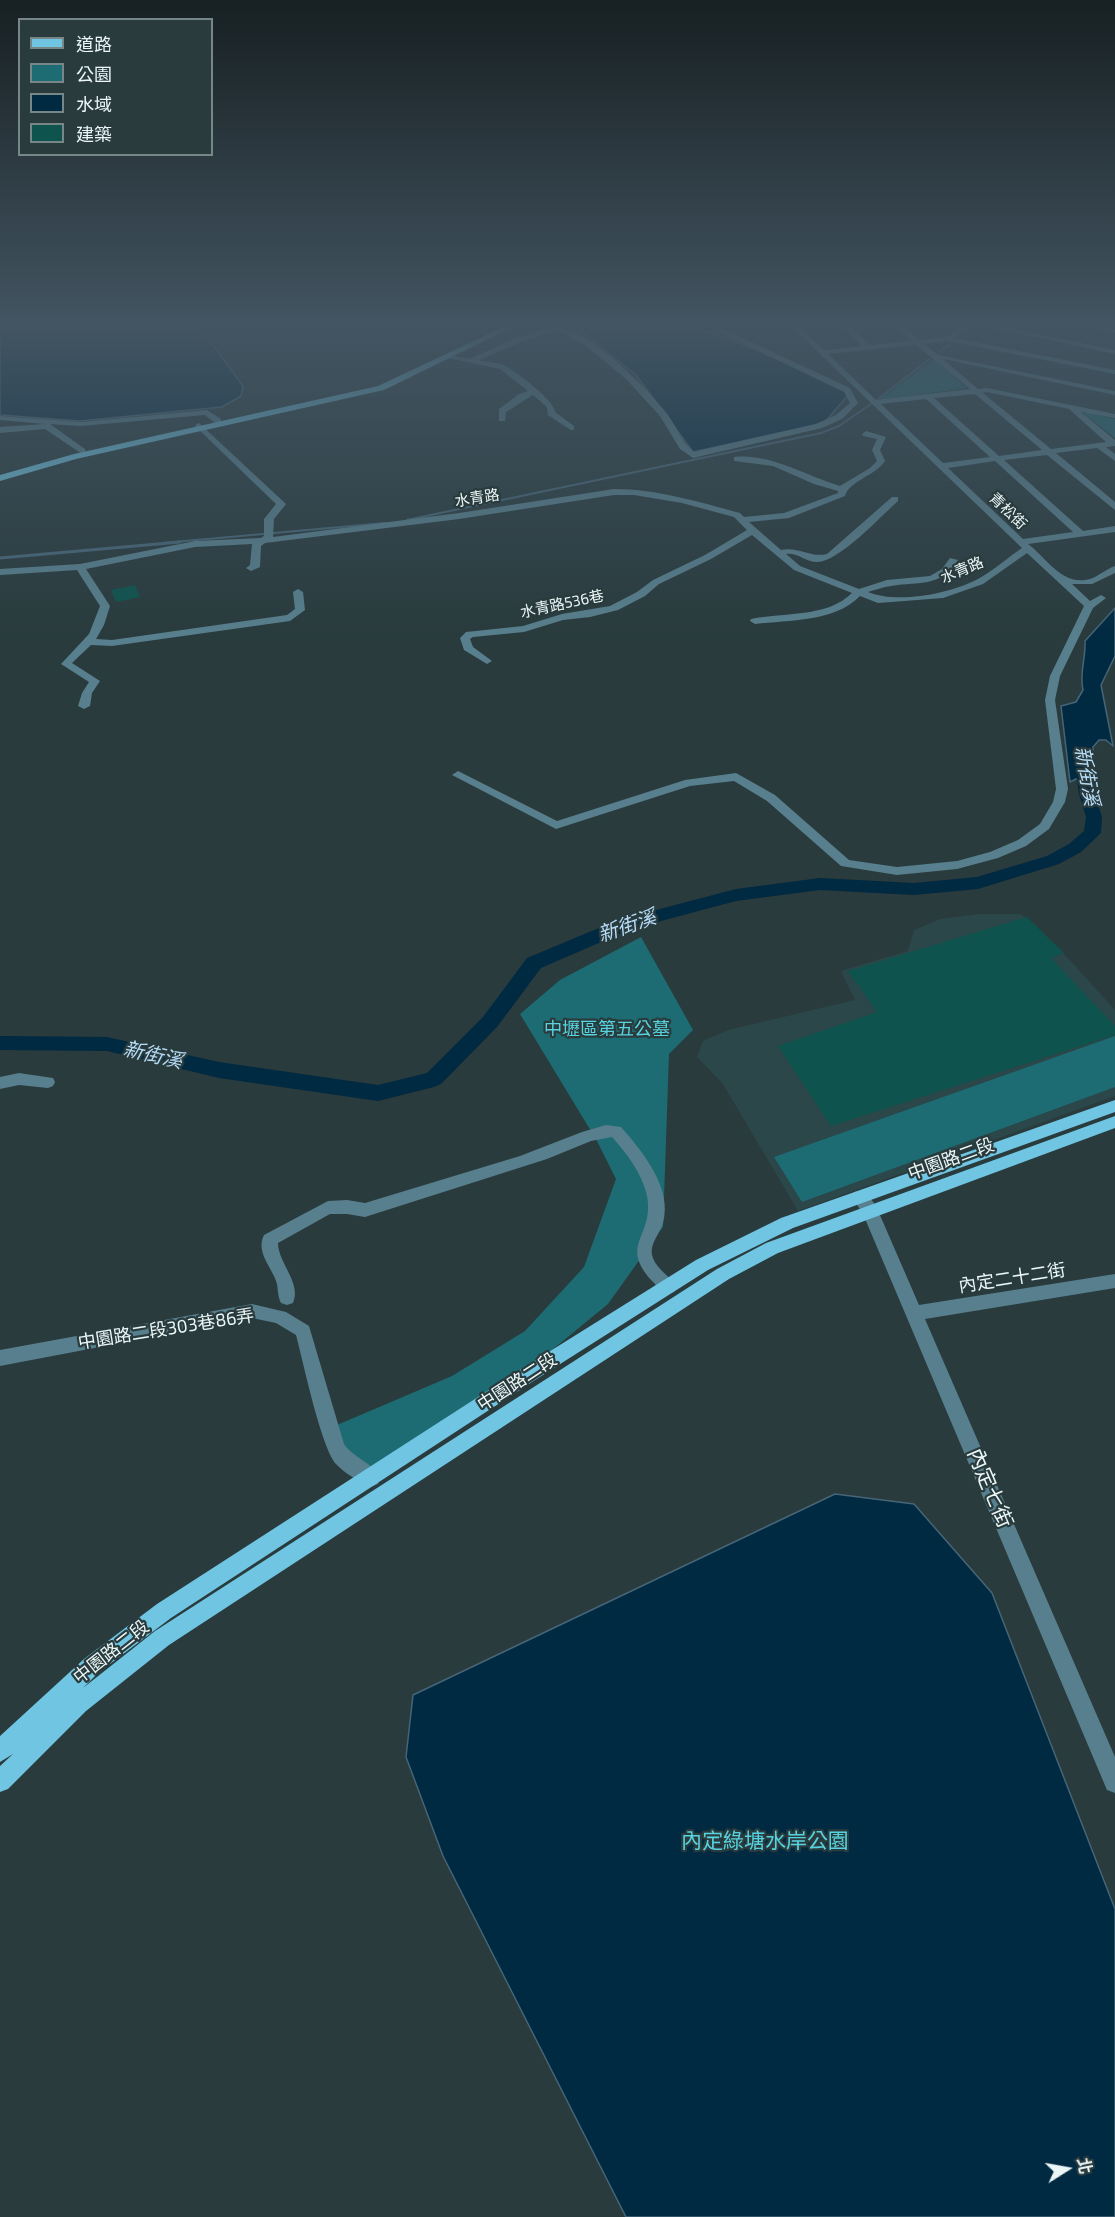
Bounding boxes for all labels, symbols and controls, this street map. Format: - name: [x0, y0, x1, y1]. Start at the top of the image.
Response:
- legend: [18, 18, 213, 156]
- text: 道路: [76, 33, 112, 55]
- text: 公園: [76, 63, 112, 85]
- text: 水域: [76, 93, 112, 115]
- text: 建築: [76, 123, 112, 145]
- street label: 水青路: [453, 486, 501, 510]
- street label: 青松街: [986, 489, 1030, 533]
- street label: 水青路: [938, 553, 986, 587]
- street label: 水青路536巷: [519, 586, 605, 622]
- water label: 新街溪: [1070, 744, 1104, 808]
- water label: 新街溪: [595, 905, 659, 947]
- park label: 中壢區第五公墓: [544, 1018, 670, 1040]
- water label: 新街溪: [121, 1037, 185, 1073]
- street label: 中園路二段: [905, 1133, 997, 1185]
- street label: 內定二十二街: [957, 1259, 1067, 1297]
- street label: 中園路二段303巷86弄: [76, 1304, 256, 1354]
- street label: 中園路二段: [473, 1348, 561, 1416]
- street label: 內定七街: [962, 1444, 1018, 1532]
- street label: 中園路二段: [69, 1616, 153, 1688]
- park label: 內定綠塘水岸公園: [681, 1828, 849, 1854]
- north arrow: [1037, 2139, 1097, 2199]
- text: 北: [1074, 2156, 1096, 2175]

